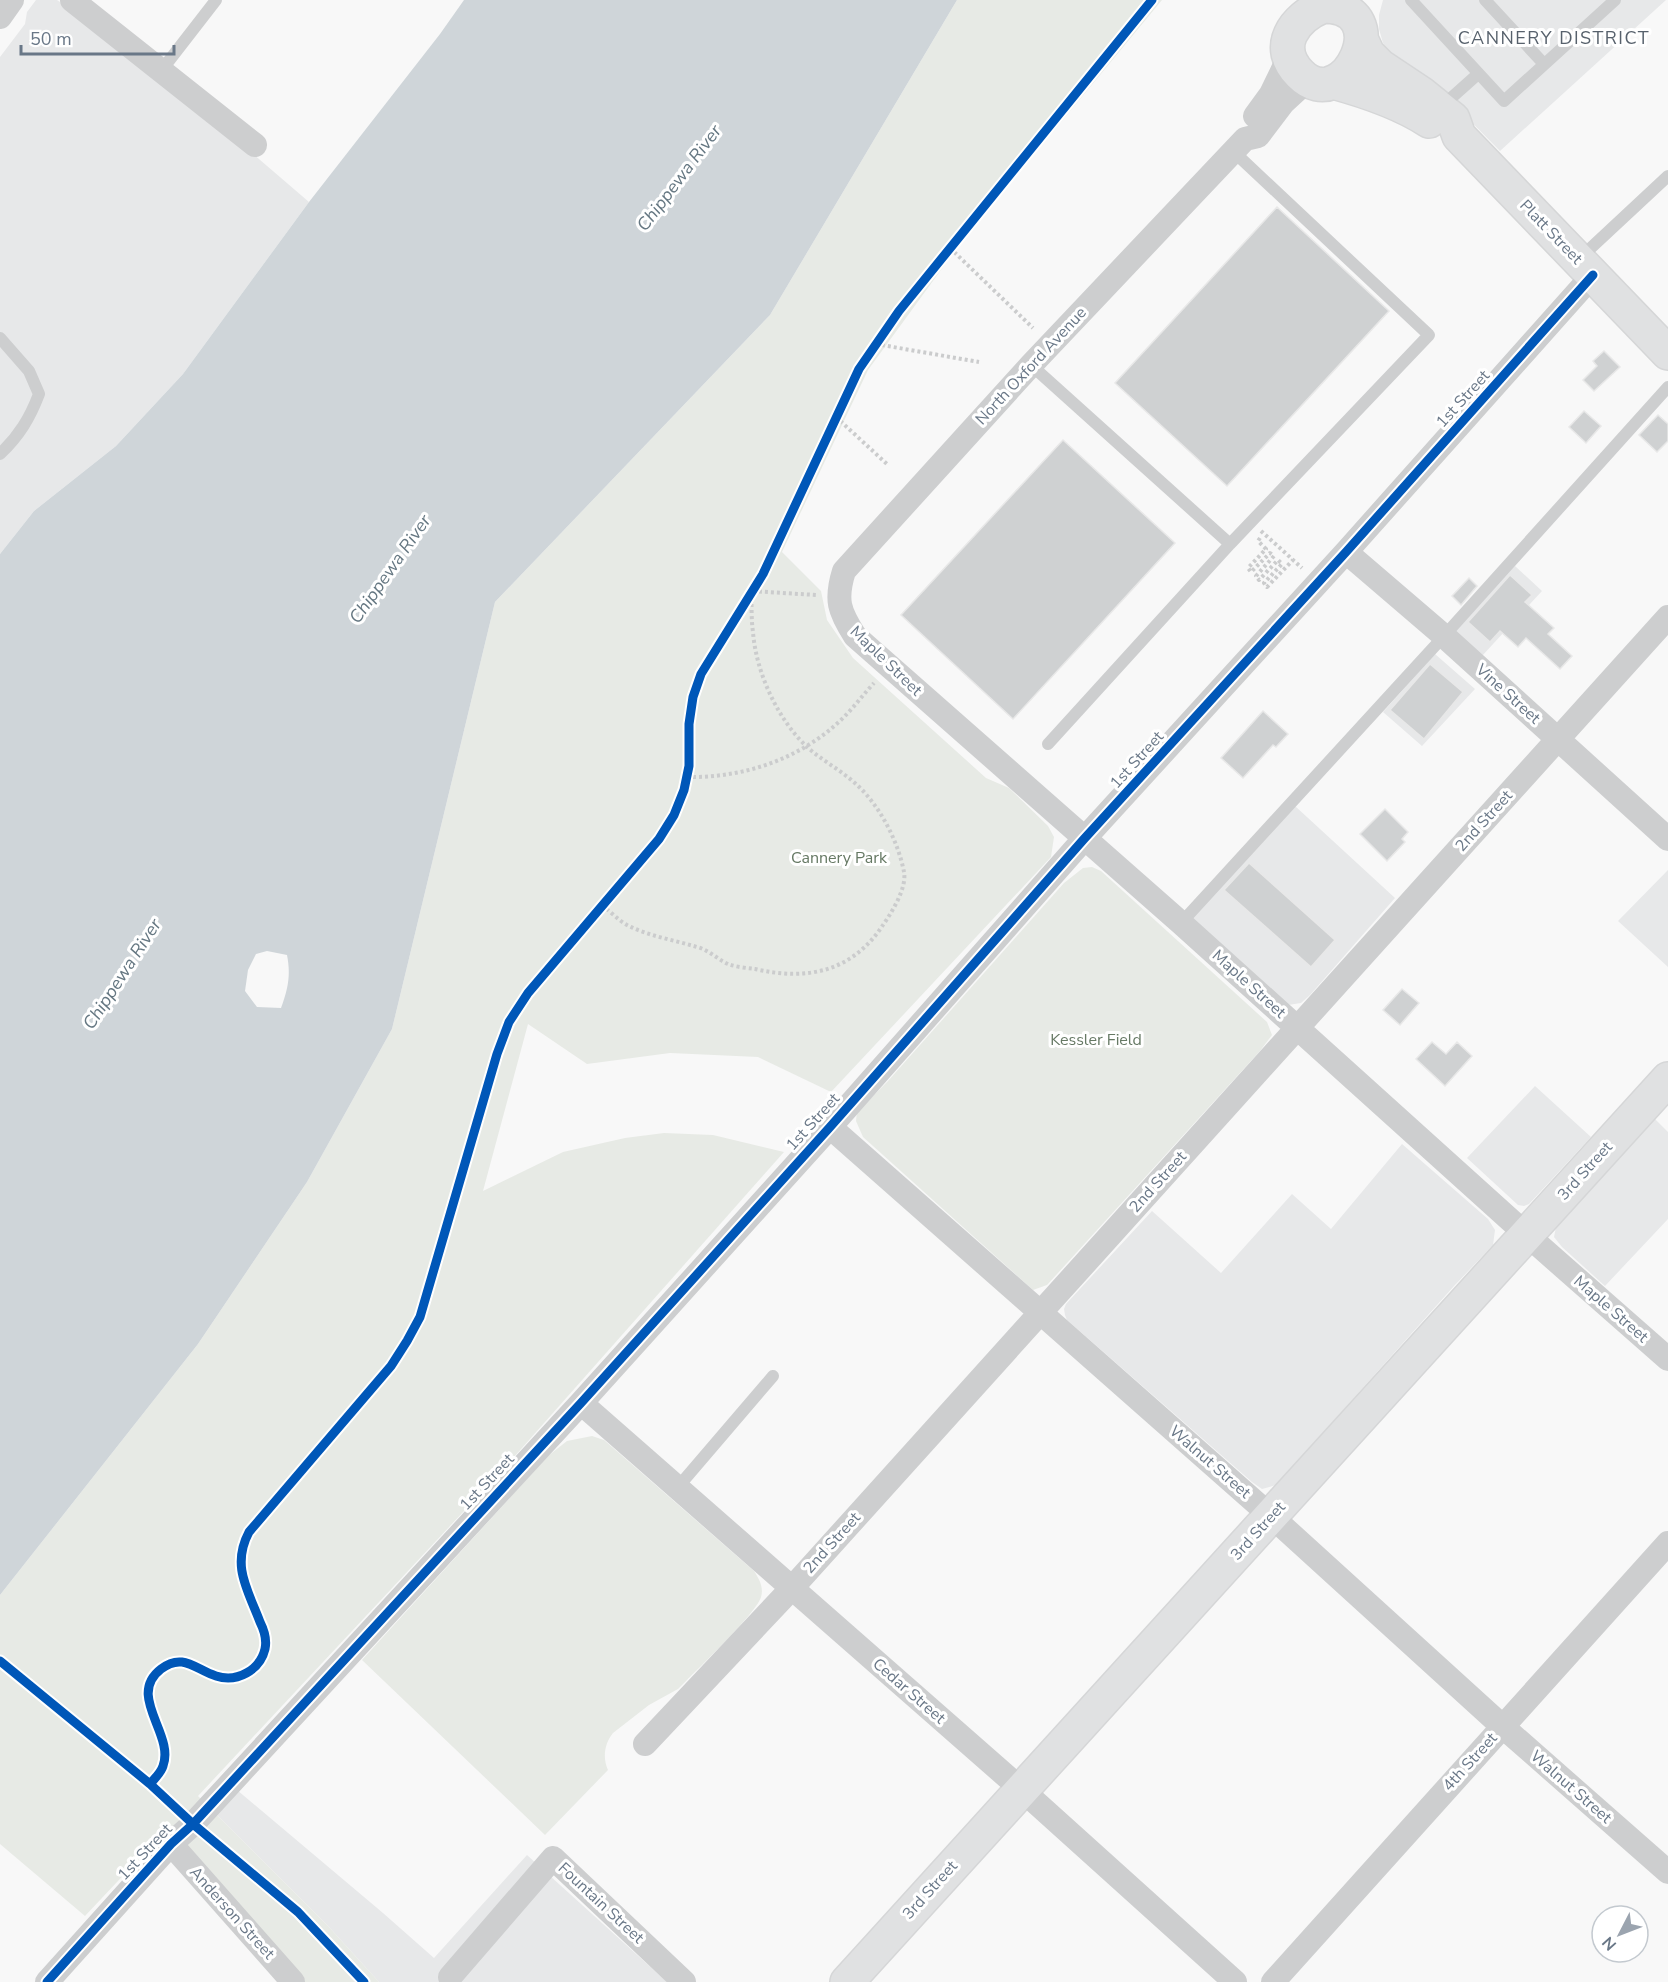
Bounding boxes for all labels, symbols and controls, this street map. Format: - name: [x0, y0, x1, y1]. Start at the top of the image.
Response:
- scale bar: [21, 18, 174, 56]
- district label: CANNERY DISTRICT: [1458, 26, 1650, 50]
- text: 50 m: [30, 27, 72, 51]
- water label: Chippewa River: [631, 119, 727, 236]
- street label: Platt Street: [1515, 195, 1588, 269]
- street label: North Oxford Avenue: [970, 302, 1092, 430]
- street label: 1st Street: [1431, 365, 1495, 433]
- water label: Chippewa River: [344, 509, 437, 628]
- street label: Maple Street: [845, 621, 927, 701]
- street label: Vine Street: [1470, 658, 1545, 729]
- street label: 1st Street: [1105, 726, 1169, 794]
- street label: 2nd Street: [1450, 785, 1518, 857]
- park label: Cannery Park: [791, 847, 888, 869]
- water label: Chippewa River: [77, 914, 167, 1034]
- street label: Maple Street: [1207, 945, 1291, 1023]
- park label: Kessler Field: [1050, 1029, 1142, 1051]
- street label: 1st Street: [781, 1088, 845, 1156]
- street label: 3rd Street: [1553, 1136, 1618, 1205]
- street label: 2nd Street: [1124, 1146, 1192, 1218]
- street label: Maple Street: [1569, 1270, 1653, 1348]
- street label: Walnut Street: [1165, 1420, 1256, 1504]
- street label: 1st Street: [455, 1448, 519, 1515]
- street label: 3rd Street: [1226, 1496, 1291, 1565]
- street label: 2nd Street: [798, 1507, 866, 1579]
- street label: Cedar Street: [868, 1653, 950, 1729]
- street label: 4th Street: [1438, 1728, 1503, 1796]
- street label: Walnut Street: [1526, 1745, 1617, 1829]
- street label: 1st Street: [113, 1818, 177, 1885]
- street label: 3rd Street: [898, 1855, 963, 1924]
- street label: Fountain Street: [553, 1857, 649, 1949]
- street label: Anderson Street: [184, 1862, 280, 1964]
- north arrow: [1590, 1904, 1650, 1964]
- text: N: [1597, 1932, 1622, 1955]

